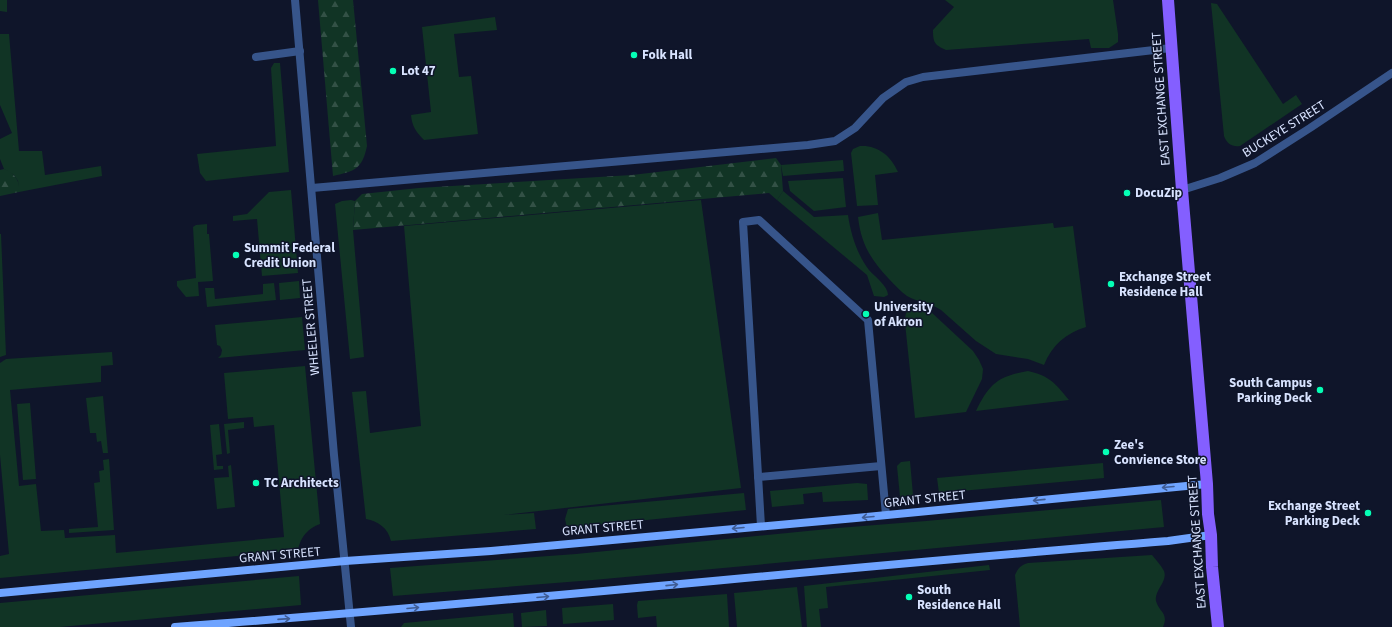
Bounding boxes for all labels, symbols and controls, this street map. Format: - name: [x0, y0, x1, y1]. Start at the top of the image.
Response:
- street label: EAST EXCHANGE STREET: [1147, 31, 1175, 166]
- place label: Folk Hall: [642, 46, 693, 64]
- marker: Folk Hall: [629, 50, 639, 60]
- place label: Lot 47: [401, 62, 436, 80]
- marker: Lot 47: [388, 66, 398, 76]
- street label: BUCKEYE STREET: [1239, 96, 1329, 162]
- place label: DocuZip: [1135, 184, 1182, 202]
- marker: DocuZip: [1122, 188, 1132, 198]
- place label: Summit Federal Credit Union: [244, 239, 335, 272]
- marker: Summit Federal Credit Union: [231, 250, 241, 260]
- place label: Exchange Street Residence Hall: [1119, 268, 1211, 301]
- street label: WHEELER STREET: [298, 278, 324, 376]
- marker: Exchange Street Residence Hall: [1106, 279, 1116, 289]
- place label: University of Akron: [874, 298, 933, 331]
- marker: University of Akron: [861, 309, 871, 319]
- place label: South Campus Parking Deck: [1229, 374, 1313, 407]
- marker: South Campus Parking Deck: [1315, 385, 1325, 395]
- place label: Zee's Convience Store: [1114, 436, 1207, 469]
- marker: Zee's Convience Store: [1101, 447, 1111, 457]
- place label: TC Architects: [264, 474, 339, 492]
- street label: EAST EXCHANGE STREET: [1183, 474, 1211, 609]
- marker: TC Architects: [251, 478, 261, 488]
- one-way arrow: [1162, 484, 1175, 491]
- street label: GRANT STREET: [883, 486, 967, 512]
- one-way arrow: [1033, 496, 1046, 504]
- place label: Exchange Street Parking Deck: [1268, 497, 1361, 530]
- marker: Exchange Street Parking Deck: [1363, 508, 1373, 518]
- one-way arrow: [862, 513, 875, 520]
- street label: GRANT STREET: [561, 515, 645, 541]
- one-way arrow: [732, 525, 745, 532]
- street label: GRANT STREET: [238, 542, 322, 568]
- one-way arrow: [665, 581, 678, 589]
- place label: South Residence Hall: [917, 581, 1001, 614]
- marker: South Residence Hall: [904, 592, 914, 602]
- one-way arrow: [536, 593, 549, 601]
- one-way arrow: [406, 605, 419, 612]
- one-way arrow: [277, 615, 290, 622]

